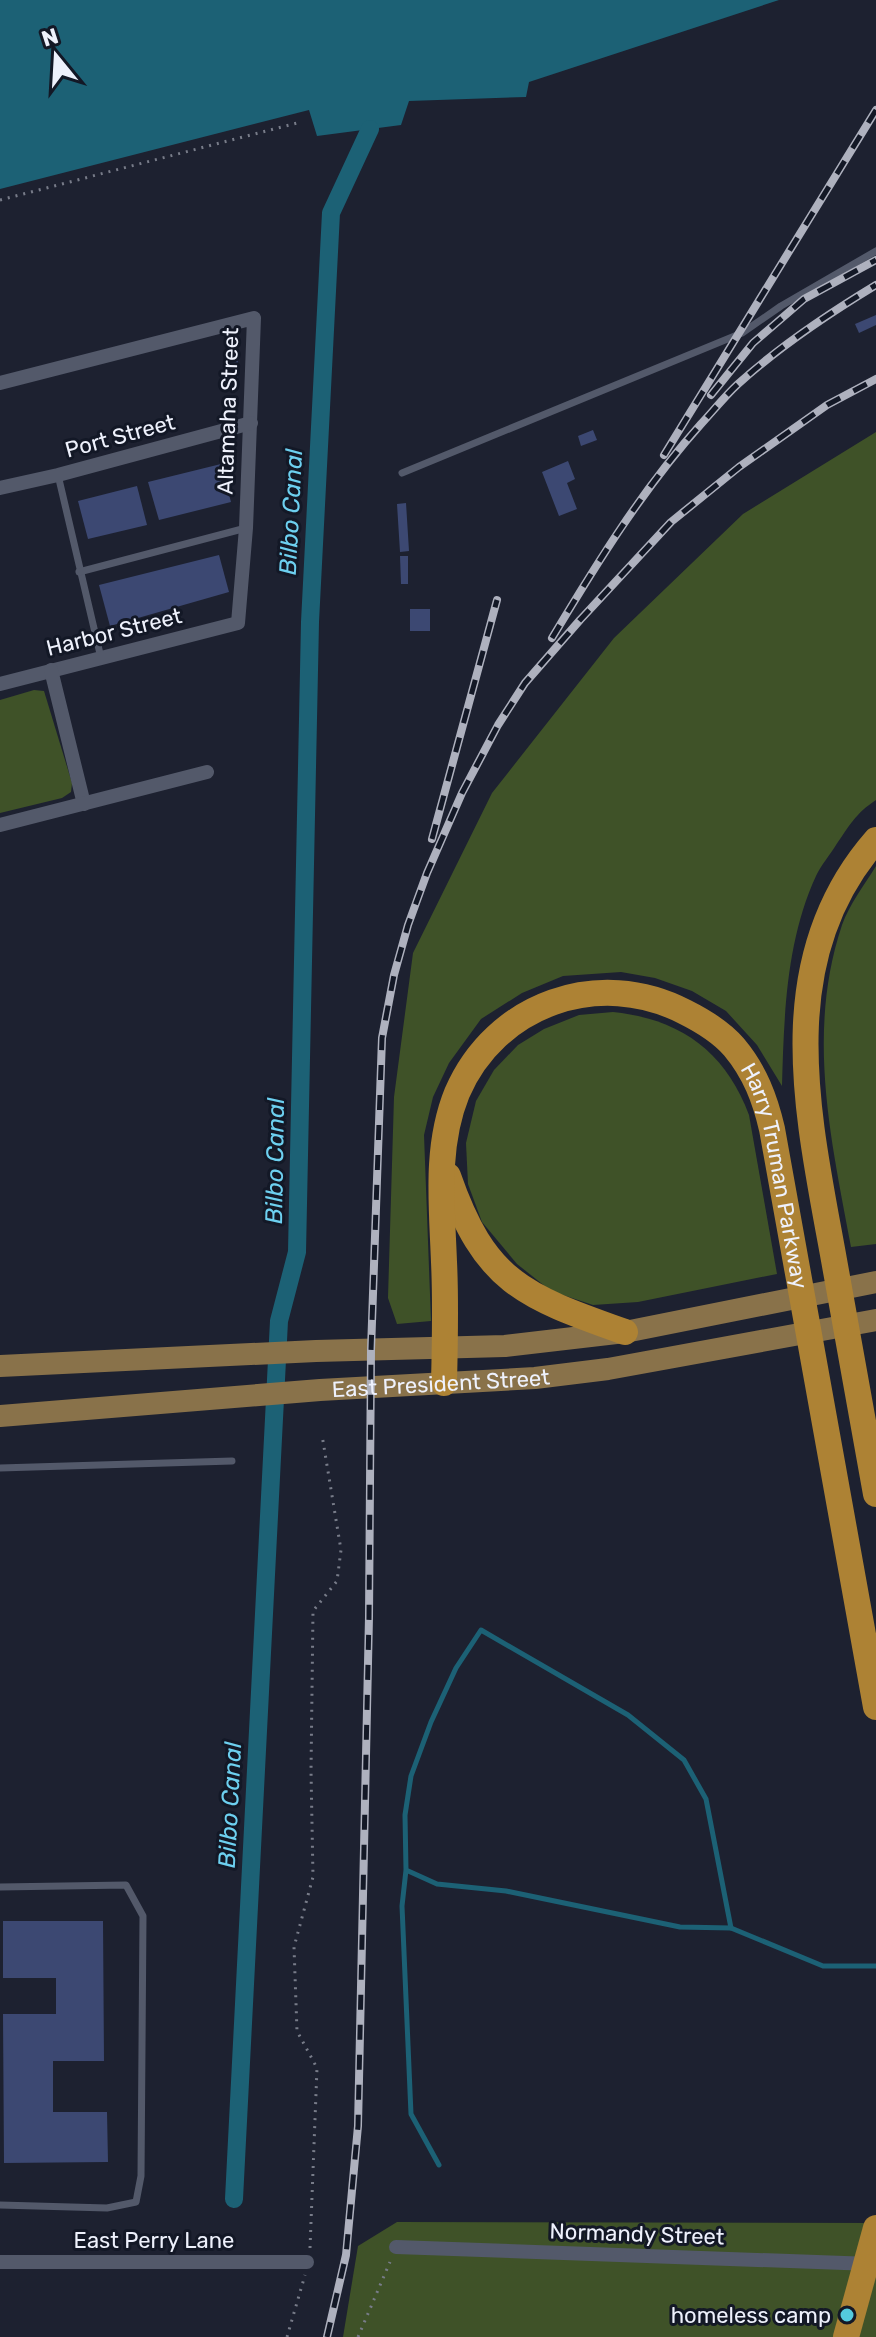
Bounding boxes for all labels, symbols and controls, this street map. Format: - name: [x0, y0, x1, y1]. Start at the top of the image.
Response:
- north arrow: [16, 16, 96, 96]
- text: N: [38, 22, 62, 53]
- street label: Altamaha Street: [212, 327, 244, 495]
- street label: Port Street: [62, 408, 178, 464]
- water label: Bilbo Canal: [274, 447, 308, 576]
- street label: Harbor Street: [43, 602, 185, 662]
- street label: Harry Truman Parkway: [735, 1058, 814, 1291]
- water label: Bilbo Canal: [260, 1096, 290, 1224]
- street label: East President Street: [331, 1363, 552, 1403]
- water label: Bilbo Canal: [213, 1740, 247, 1869]
- street label: Normandy Street: [549, 2217, 725, 2251]
- street label: East Perry Lane: [74, 2227, 234, 2254]
- place label: homeless camp: [671, 2302, 831, 2329]
- marker: homeless camp: [838, 2306, 856, 2324]

